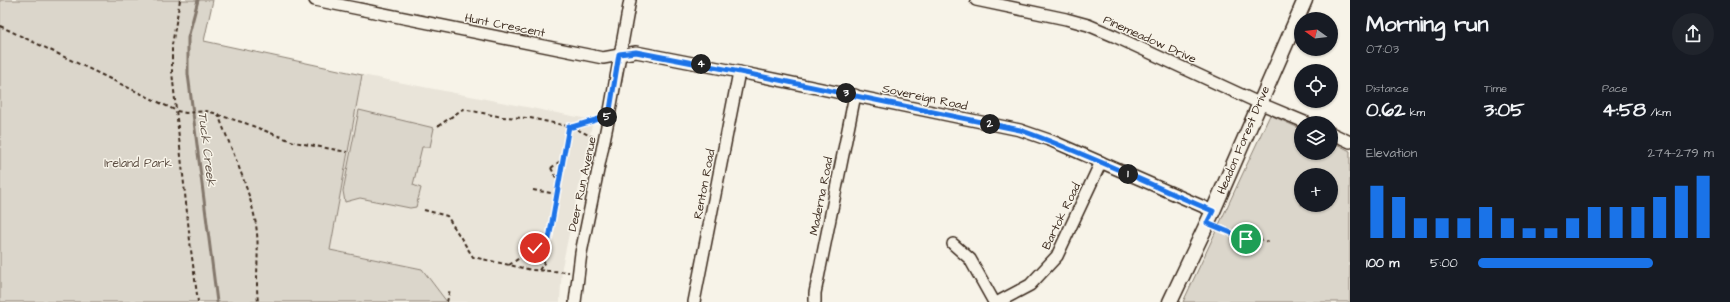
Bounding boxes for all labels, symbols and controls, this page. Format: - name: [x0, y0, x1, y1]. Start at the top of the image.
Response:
- street label: Hunt Crescent: [463, 9, 547, 42]
- text: Morning run: [1366, 9, 1489, 40]
- street label: Pinemeadow Drive: [1101, 11, 1200, 68]
- north arrow: [1294, 12, 1338, 56]
- map controls: [1294, 12, 1338, 212]
- button: share: [1672, 13, 1714, 55]
- text: 07:03: [1366, 40, 1399, 58]
- pin: 4: [691, 54, 711, 74]
- text: 4: [697, 56, 705, 71]
- button: locate: [1294, 64, 1338, 108]
- street label: Sovereign Road: [881, 80, 969, 116]
- text: Distance: [1366, 81, 1409, 96]
- text: Time: [1484, 81, 1507, 96]
- text: Pace: [1602, 81, 1628, 96]
- pin: 3: [836, 83, 856, 103]
- street label: Headon Forest Drive: [1213, 83, 1274, 197]
- text: 3: [843, 85, 849, 100]
- text: 0.62: [1366, 96, 1405, 124]
- text: 3:05: [1484, 96, 1524, 124]
- text: 4:58: [1602, 96, 1646, 124]
- text: km: [1405, 105, 1425, 120]
- text: /km: [1646, 105, 1671, 120]
- pin: 5: [597, 107, 617, 127]
- text: 5: [603, 109, 611, 124]
- water label: Tuck Creek: [194, 111, 221, 188]
- pin: 2: [980, 114, 1000, 134]
- text: 2: [987, 116, 993, 131]
- button: layers: [1294, 116, 1338, 160]
- street label: Deer Run Avenue: [564, 135, 601, 233]
- text: Elevation: [1366, 144, 1417, 162]
- text: 274–279 m: [1648, 144, 1714, 162]
- street label: Renton Road: [689, 148, 720, 221]
- park label: Ireland Park: [104, 155, 172, 172]
- street label: Maderna Road: [806, 155, 837, 237]
- pin: 1: [1118, 164, 1138, 184]
- text: 1: [1127, 166, 1129, 181]
- button: +: [1294, 168, 1338, 212]
- street label: Bartok Road: [1038, 180, 1085, 253]
- pin: [1229, 222, 1263, 256]
- icon: arrive: [1235, 228, 1257, 250]
- pin: [518, 231, 552, 265]
- icon: check: [524, 237, 546, 259]
- text: 100 m: [1366, 254, 1399, 272]
- text: 5:00: [1430, 254, 1458, 272]

